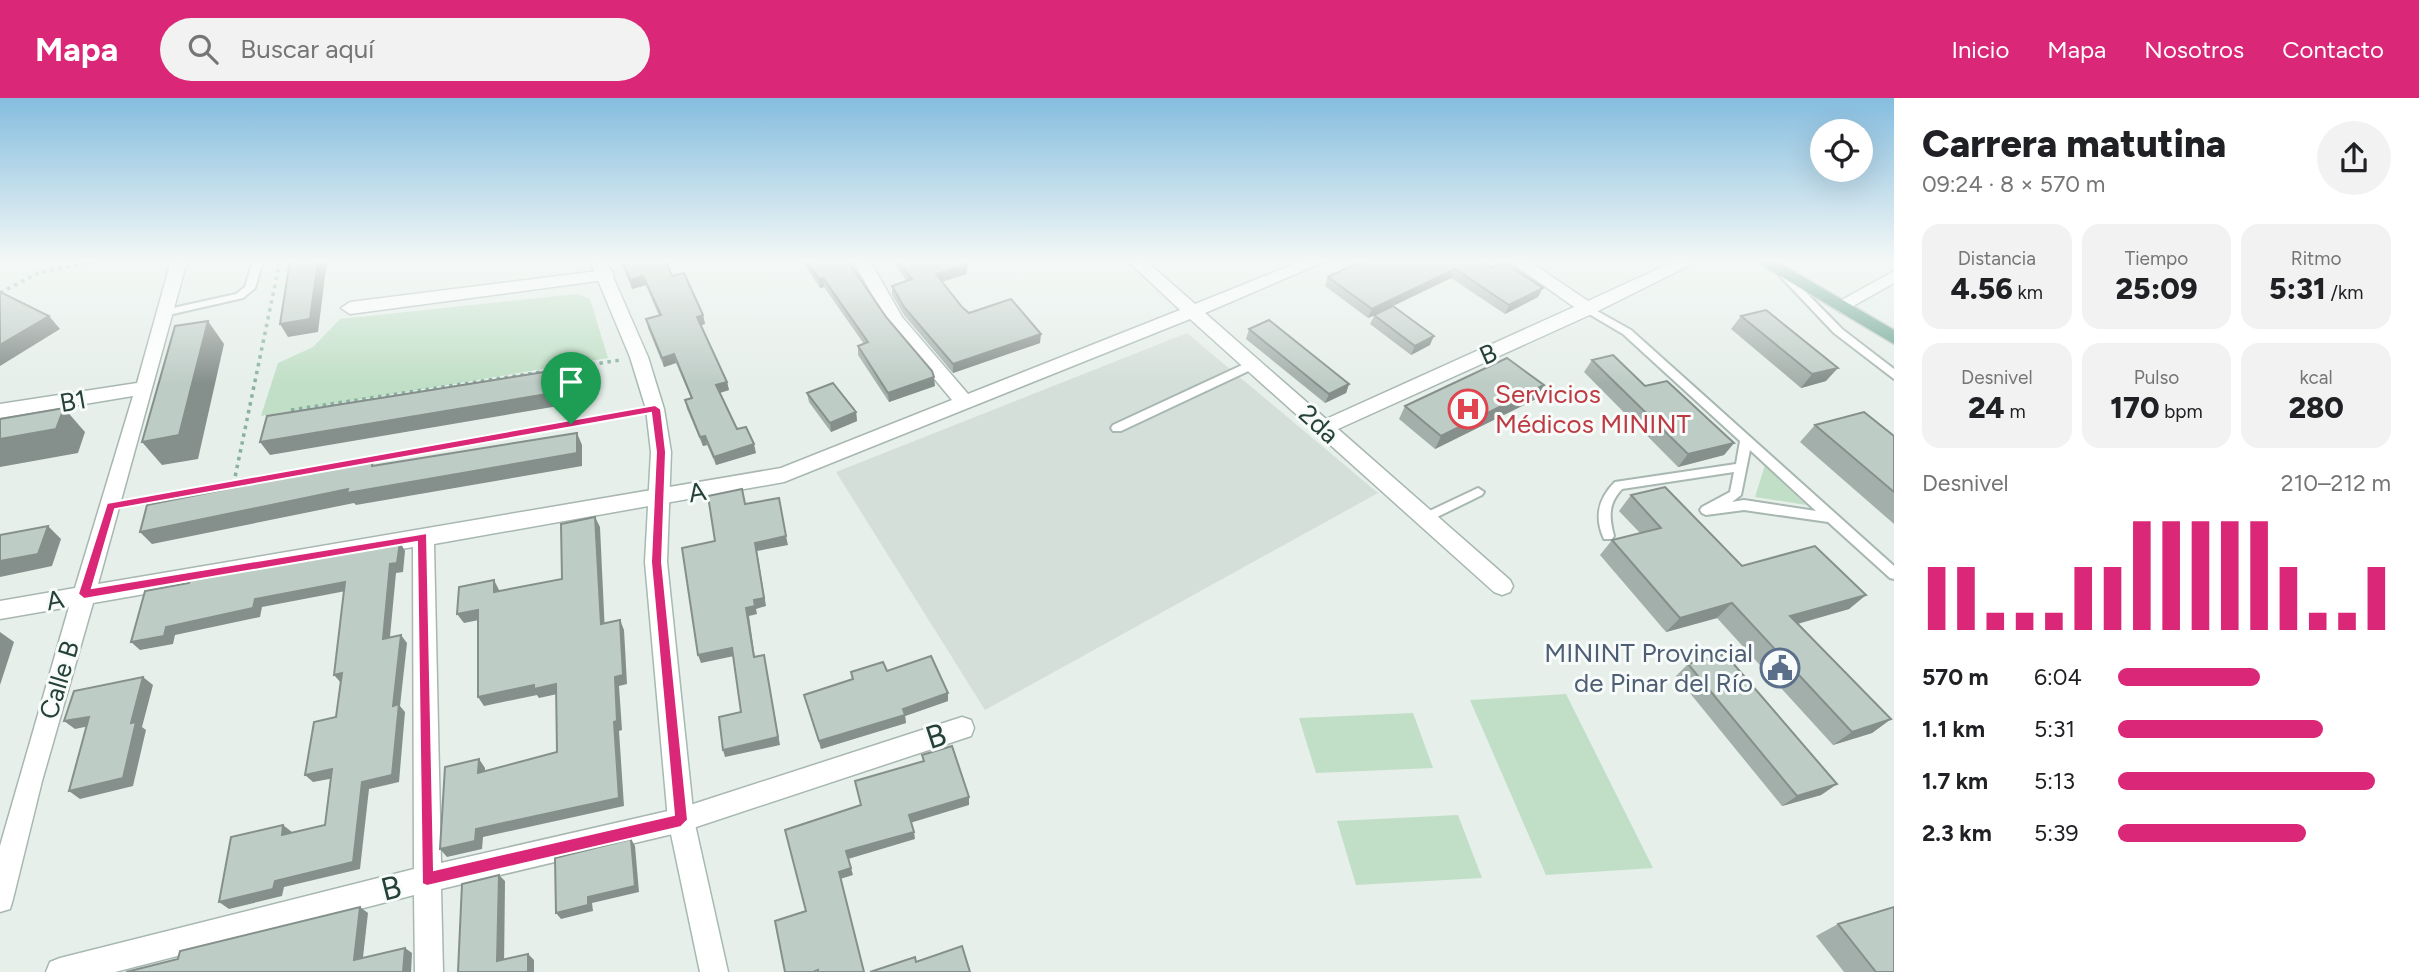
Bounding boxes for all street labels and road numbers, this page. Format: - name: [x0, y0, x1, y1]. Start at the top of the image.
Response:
- street label: B: [1474, 336, 1502, 372]
- street label: B1: [57, 383, 89, 419]
- street label: 2da: [1292, 398, 1346, 450]
- street label: A: [686, 475, 709, 509]
- street label: A: [43, 583, 67, 617]
- street label: Calle B: [32, 637, 86, 723]
- street label: B: [921, 715, 951, 757]
- street label: B: [377, 867, 405, 909]

